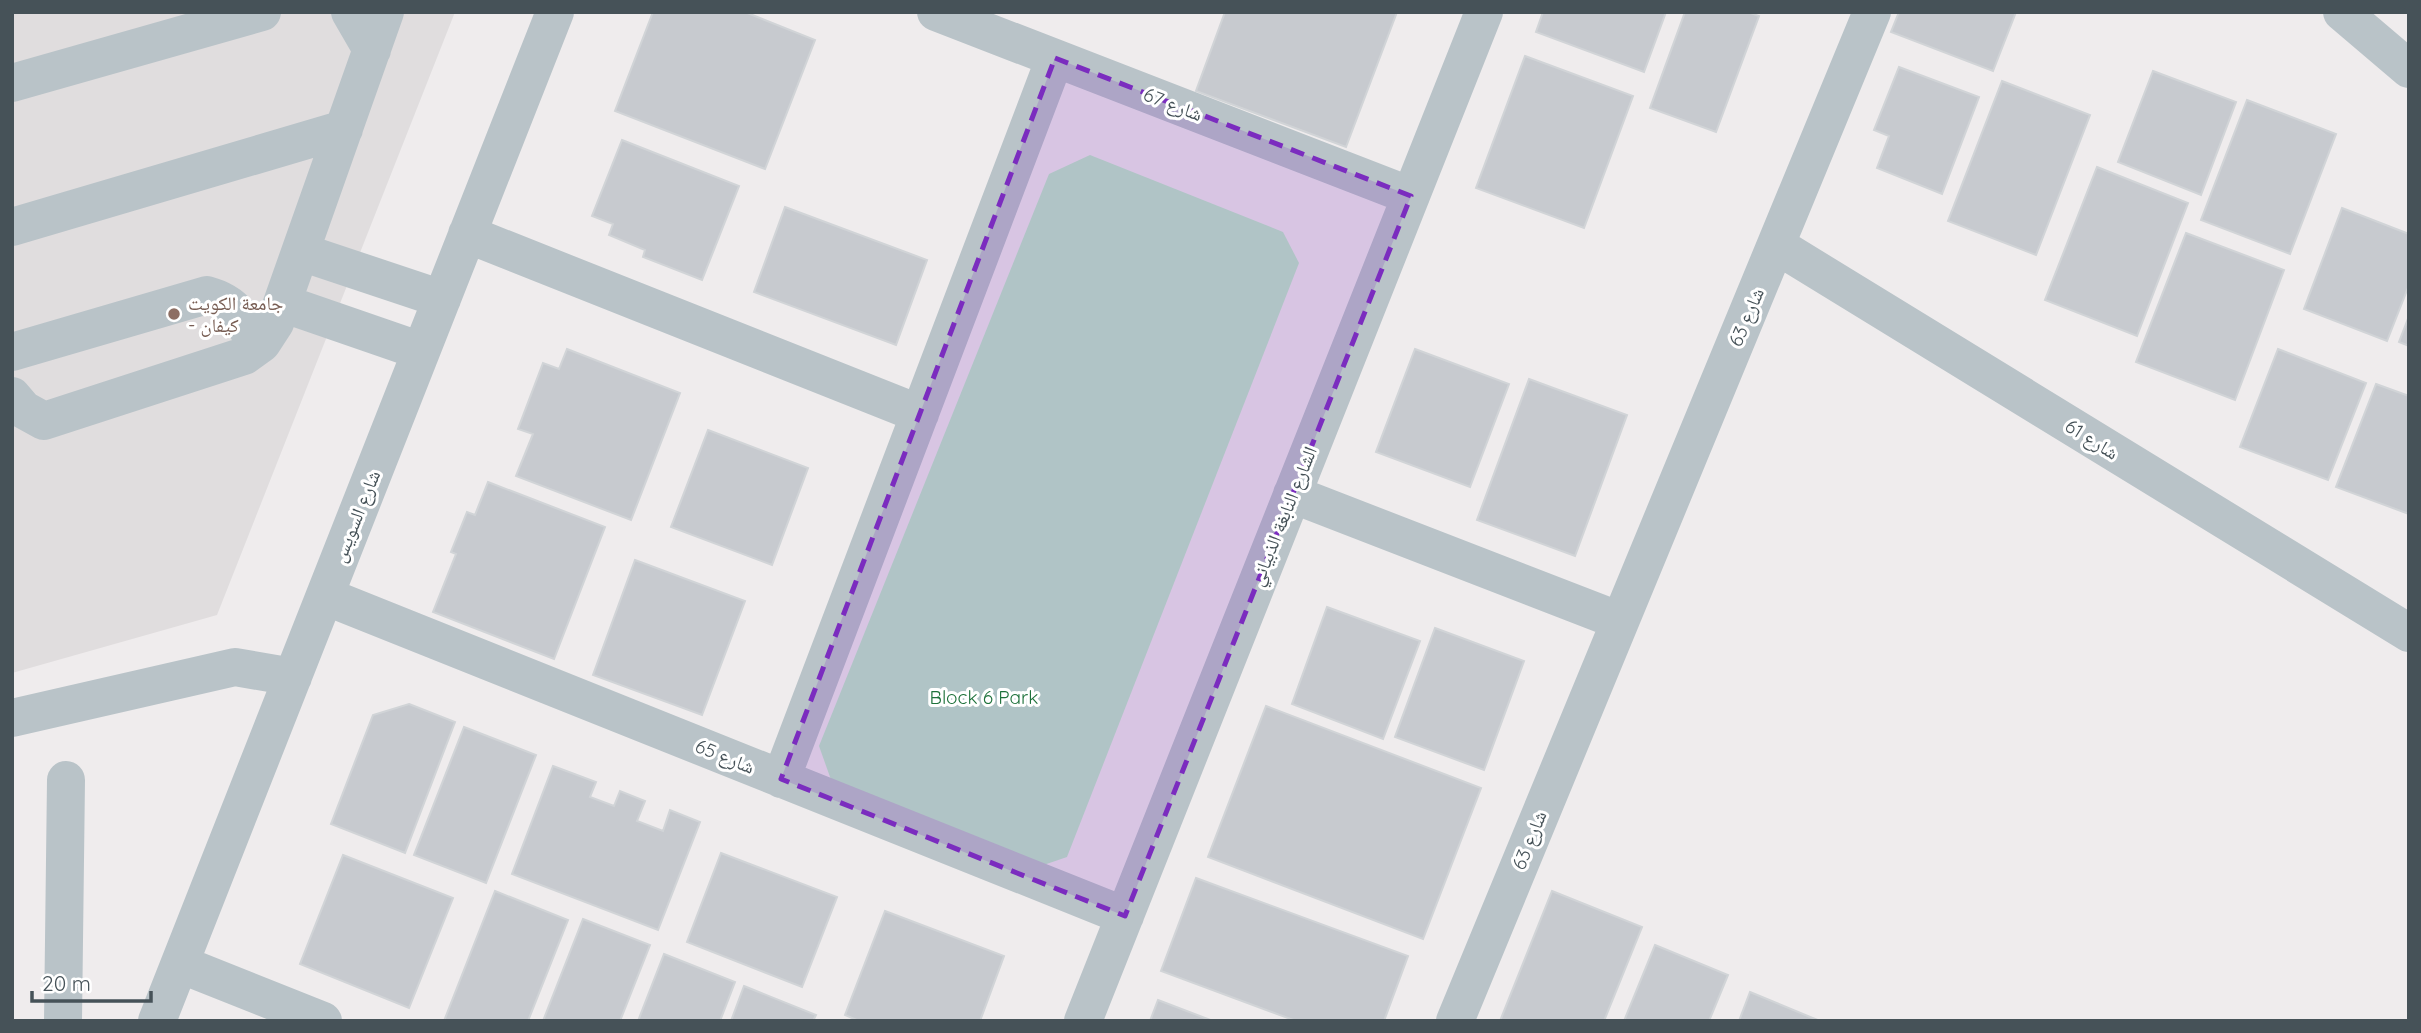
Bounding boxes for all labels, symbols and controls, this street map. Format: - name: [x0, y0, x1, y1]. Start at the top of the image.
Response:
- street label: شارع 67: [1140, 82, 1206, 126]
- street label: شارع 63: [1723, 284, 1769, 350]
- place label: جامعة الكويت - كيفان: [188, 291, 283, 337]
- marker: جامعة الكويت - كيفان: [166, 306, 182, 322]
- street label: شارع 61: [2061, 413, 2123, 465]
- street label: الشارع النابغة الذبياني: [1244, 443, 1325, 591]
- street label: شارع السويس: [327, 466, 385, 566]
- park label: Block 6 Park: [930, 685, 1038, 709]
- street label: شارع 65: [692, 733, 758, 779]
- street label: شارع 63: [1506, 807, 1552, 873]
- scale bar: [32, 960, 150, 1004]
- text: 20 m: [42, 970, 91, 996]

